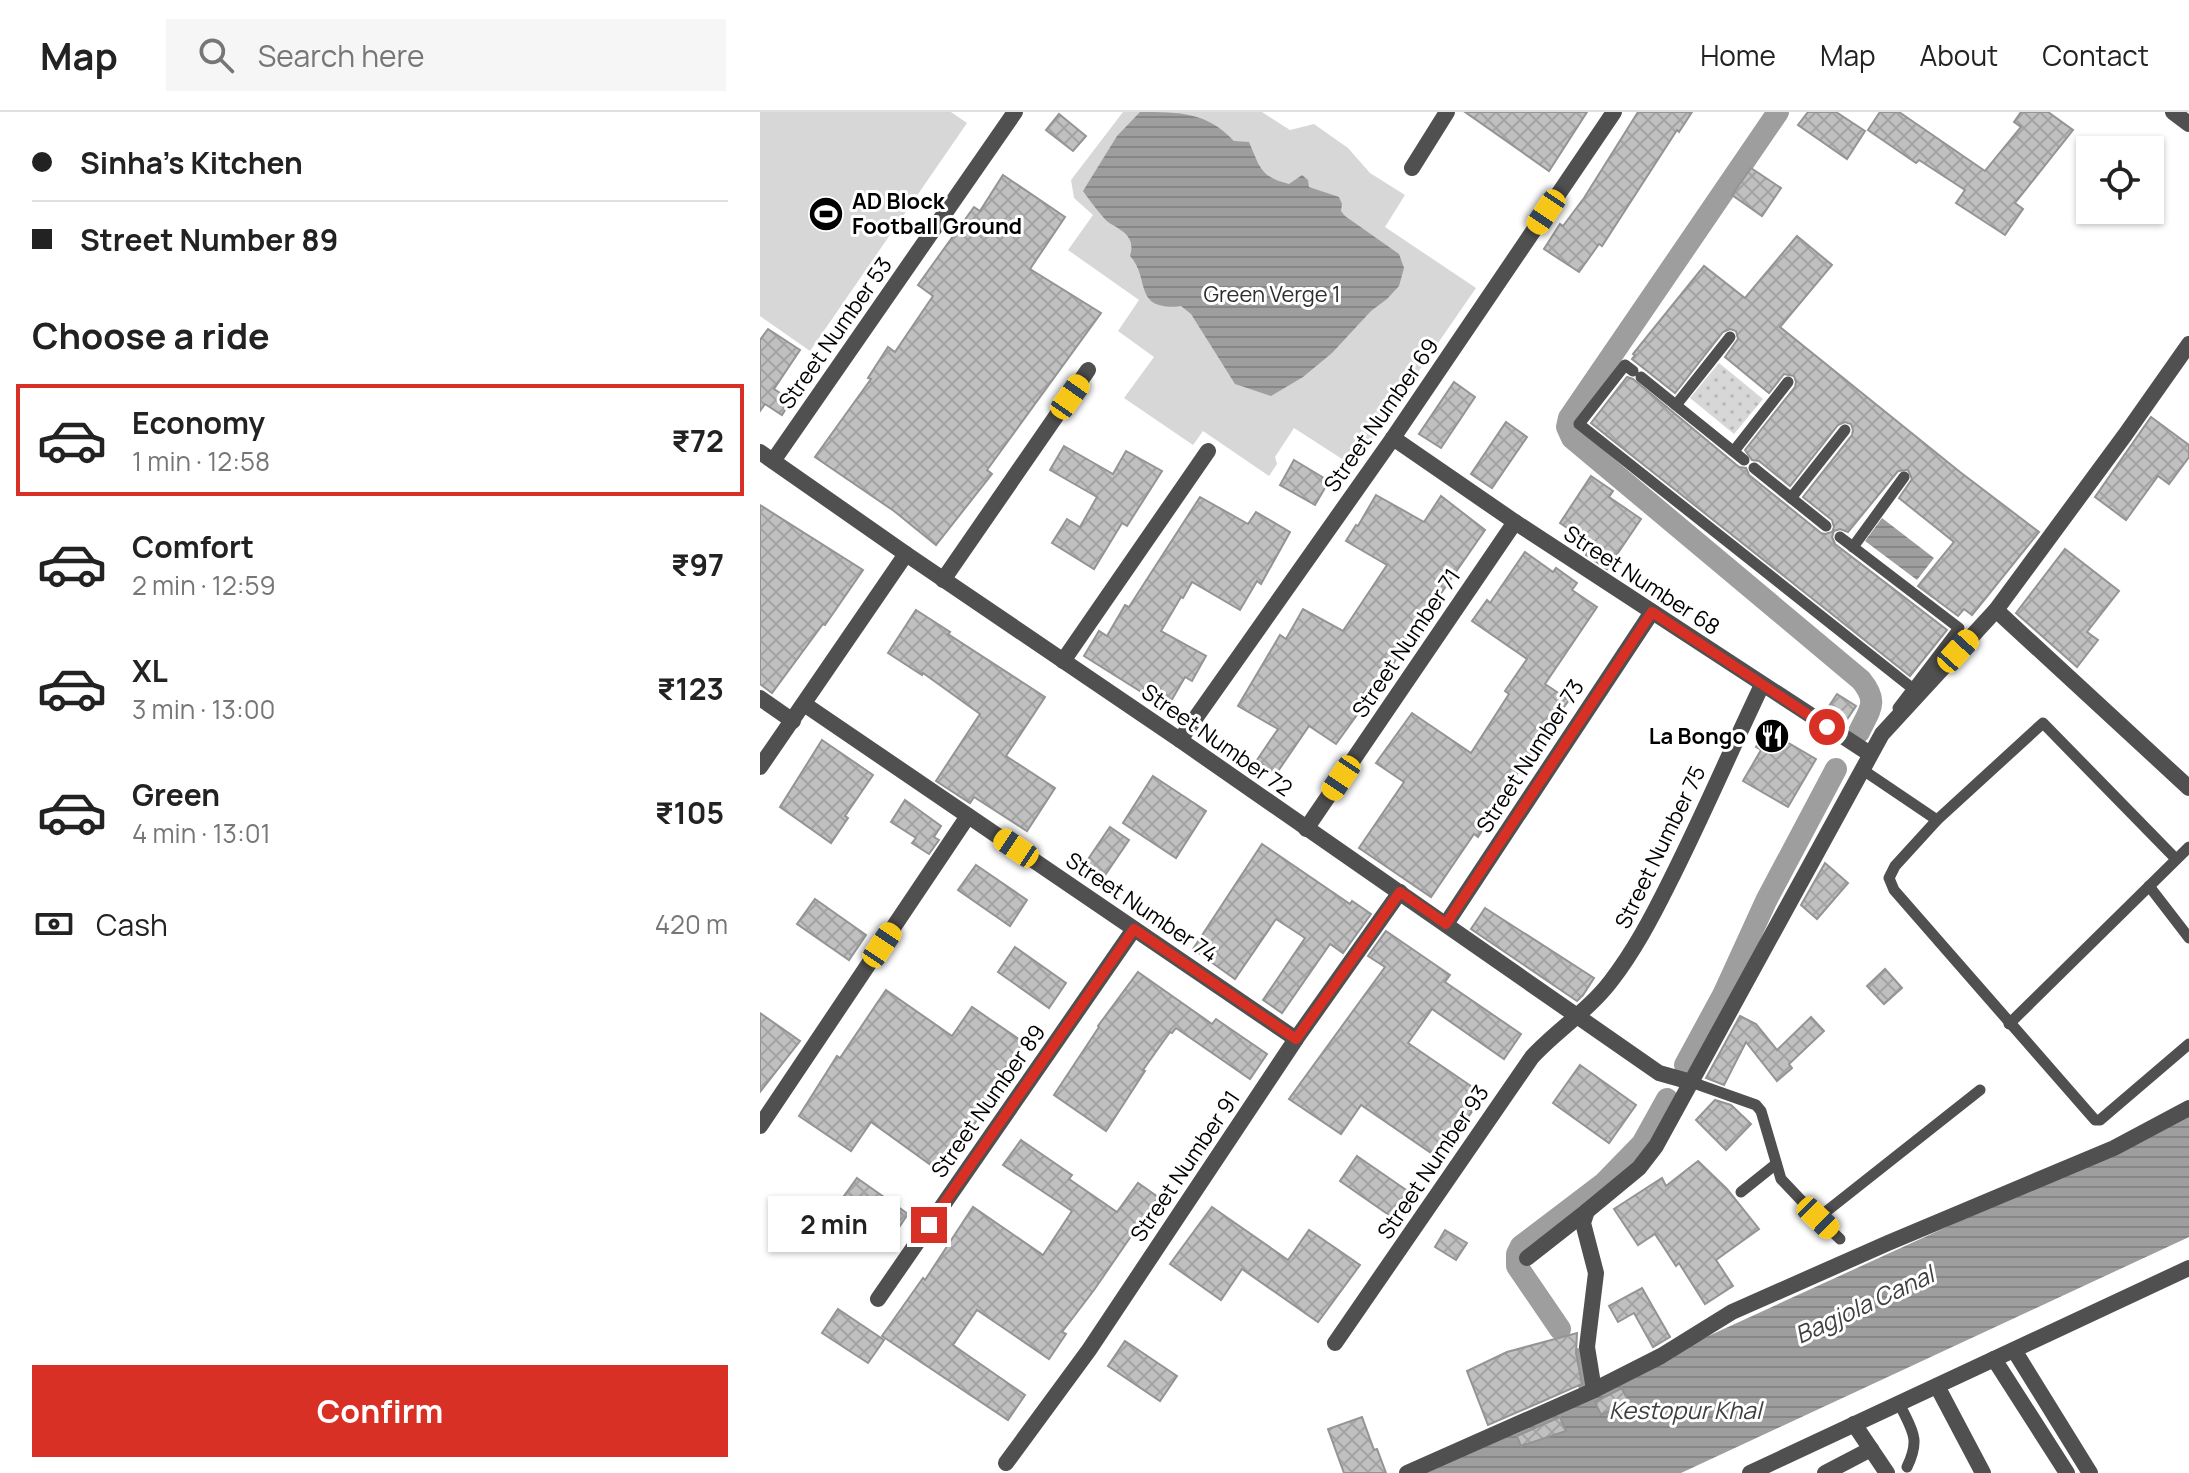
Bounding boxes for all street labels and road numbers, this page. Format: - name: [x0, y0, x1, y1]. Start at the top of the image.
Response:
- street label: Street Number 53: [771, 251, 899, 415]
- street label: Street Number 69: [1317, 332, 1445, 498]
- street label: Street Number 68: [1558, 518, 1726, 642]
- street label: Street Number 71: [1345, 563, 1467, 723]
- street label: Street Number 73: [1469, 674, 1591, 838]
- street label: Street Number 72: [1136, 677, 1298, 803]
- street label: Street Number 75: [1608, 761, 1712, 933]
- street label: Street Number 74: [1060, 845, 1224, 969]
- street label: Street Number 89: [924, 1018, 1052, 1184]
- street label: Street Number 93: [1370, 1079, 1496, 1245]
- street label: Street Number 91: [1123, 1085, 1247, 1247]

